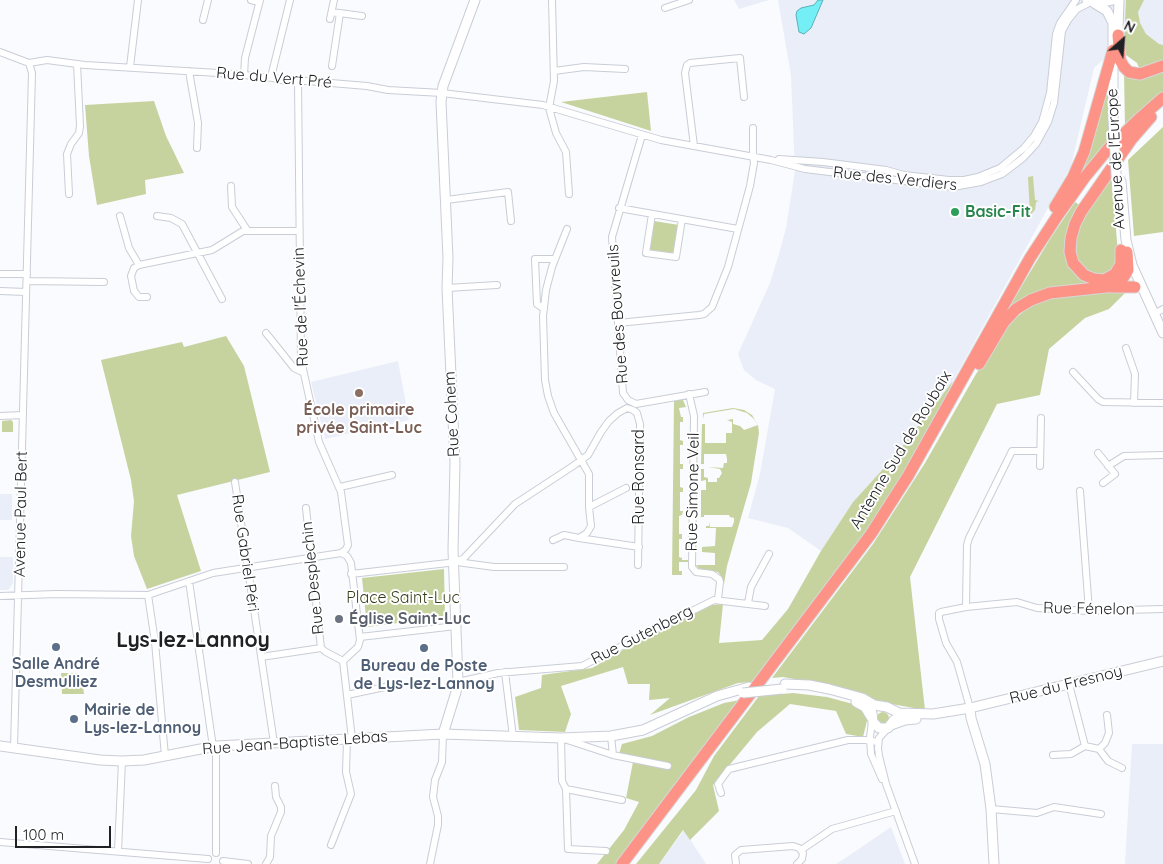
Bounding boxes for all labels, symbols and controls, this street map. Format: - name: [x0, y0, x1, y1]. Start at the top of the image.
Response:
- north arrow: [1098, 15, 1148, 65]
- text: N: [1121, 16, 1138, 37]
- street label: Rue du Vert Pré: [215, 63, 333, 93]
- street label: Avenue de l'Europe: [1103, 88, 1129, 230]
- street label: Rue des Verdiers: [832, 163, 958, 195]
- place label: Basic-Fit: [965, 202, 1031, 222]
- marker: Basic-Fit: [949, 206, 961, 218]
- street label: Rue des Bouvreuils: [604, 244, 632, 384]
- street label: Rue de l'Échevin: [289, 247, 313, 367]
- street label: Antenne Sud de Roubaix: [846, 367, 956, 533]
- street label: Rue Cohem: [440, 371, 464, 457]
- marker: École primaire privée Saint-Luc: [353, 387, 365, 399]
- place label: École primaire privée Saint-Luc: [296, 400, 422, 438]
- street label: Rue Ronsard: [629, 429, 649, 525]
- street label: Rue Simone Veil: [682, 432, 704, 552]
- street label: Avenue Paul Bert: [10, 451, 32, 577]
- street label: Rue Gabriel Péri: [227, 493, 263, 613]
- street label: Rue Desplechin: [298, 521, 328, 635]
- park label: Place Saint-Luc: [346, 588, 460, 608]
- street label: Rue Fénelon: [1043, 599, 1135, 619]
- street label: Rue Gutenberg: [588, 601, 696, 669]
- place label: Église Saint-Luc: [349, 609, 471, 629]
- marker: Église Saint-Luc: [333, 613, 345, 625]
- district label: Lys-lez-Lannoy: [116, 628, 270, 654]
- marker: Salle André Desmulliez: [50, 641, 62, 653]
- marker: Bureau de Poste de Lys-lez-Lannoy: [418, 642, 430, 654]
- place label: Salle André Desmulliez: [12, 654, 100, 692]
- place label: Bureau de Poste de Lys-lez-Lannoy: [353, 656, 495, 694]
- street label: Rue du Fresnoy: [1008, 662, 1124, 708]
- place label: Mairie de Lys-lez-Lannoy: [84, 700, 201, 738]
- marker: Mairie de Lys-lez-Lannoy: [68, 713, 80, 725]
- street label: Rue Jean-Baptiste Lebas: [202, 727, 388, 759]
- scale bar: [18, 816, 114, 848]
- text: 100 m: [23, 825, 64, 844]

